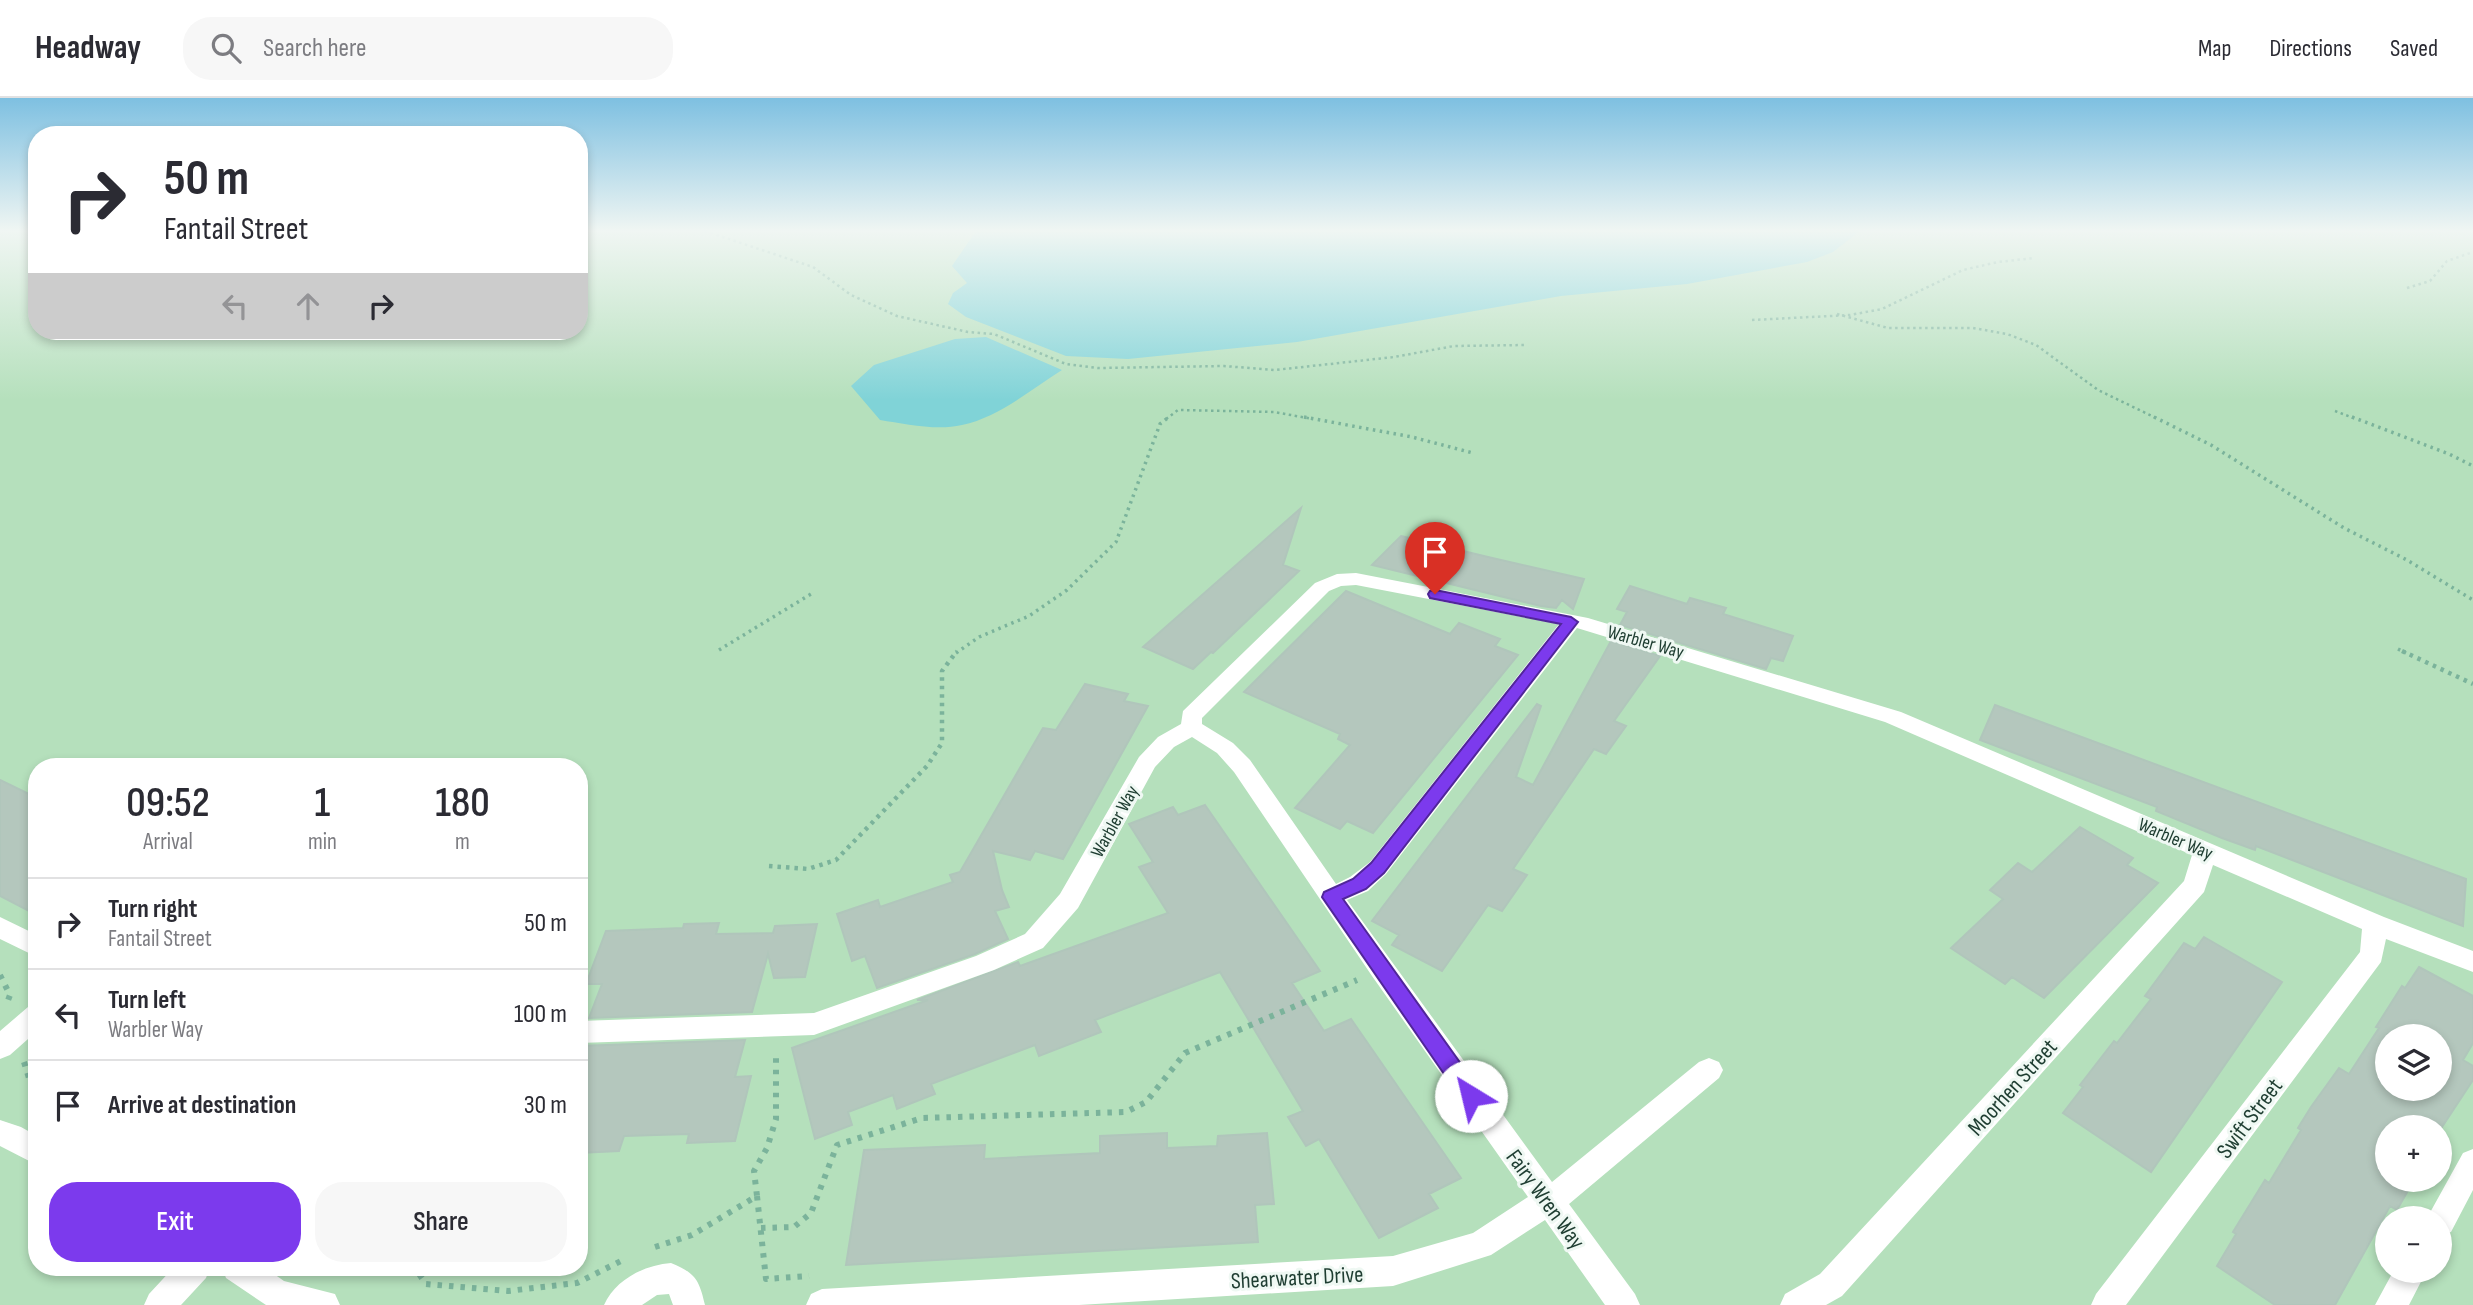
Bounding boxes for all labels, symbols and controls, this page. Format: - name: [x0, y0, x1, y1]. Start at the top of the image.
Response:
- search box: [183, 17, 673, 80]
- text: Headway: [35, 28, 141, 68]
- icon: search: [207, 29, 245, 67]
- text: Search here: [263, 33, 366, 64]
- text: Map: [2198, 34, 2231, 63]
- text: Directions: [2269, 34, 2352, 63]
- text: Saved: [2390, 34, 2438, 63]
- text: 50 m: [164, 150, 249, 209]
- icon: right: [49, 154, 140, 245]
- text: Fantail Street: [164, 210, 308, 249]
- icon: left: [216, 287, 254, 325]
- icon: ahead: [289, 287, 327, 325]
- icon: right: [362, 287, 400, 325]
- pin: [1405, 522, 1465, 594]
- icon: arrive: [1416, 533, 1454, 571]
- street label: Warbler Way: [1605, 621, 1687, 665]
- text: 09:52: [126, 778, 210, 829]
- text: 1: [315, 778, 330, 829]
- text: 180: [435, 778, 490, 829]
- street label: Warbler Way: [1086, 781, 1145, 862]
- street label: Warbler Way: [2135, 813, 2217, 866]
- text: Arrival: [143, 828, 193, 856]
- text: min: [308, 828, 337, 856]
- text: m: [455, 828, 470, 856]
- text: Turn right: [108, 894, 197, 925]
- icon: right: [49, 905, 87, 943]
- text: 50 m: [524, 908, 567, 939]
- text: Fantail Street: [108, 925, 212, 953]
- text: Turn left: [108, 985, 186, 1016]
- icon: left: [49, 996, 87, 1034]
- text: 100 m: [514, 999, 567, 1030]
- text: Warbler Way: [108, 1016, 203, 1044]
- map controls: [2375, 1024, 2452, 1283]
- button: layers: [2375, 1024, 2452, 1101]
- street label: Moorhen Street: [1962, 1034, 2063, 1142]
- position arrow: [1434, 1059, 1508, 1133]
- street label: Swift Street: [2211, 1073, 2289, 1164]
- icon: arrive: [49, 1087, 87, 1125]
- text: Arrive at destination: [108, 1090, 296, 1121]
- text: 30 m: [524, 1090, 567, 1121]
- button: +: [2375, 1115, 2452, 1192]
- street label: Fairy Wren Way: [1500, 1144, 1591, 1255]
- button: Exit: [49, 1182, 301, 1262]
- button: Share: [315, 1182, 567, 1262]
- button: −: [2375, 1206, 2452, 1283]
- street label: Shearwater Drive: [1230, 1261, 1364, 1295]

